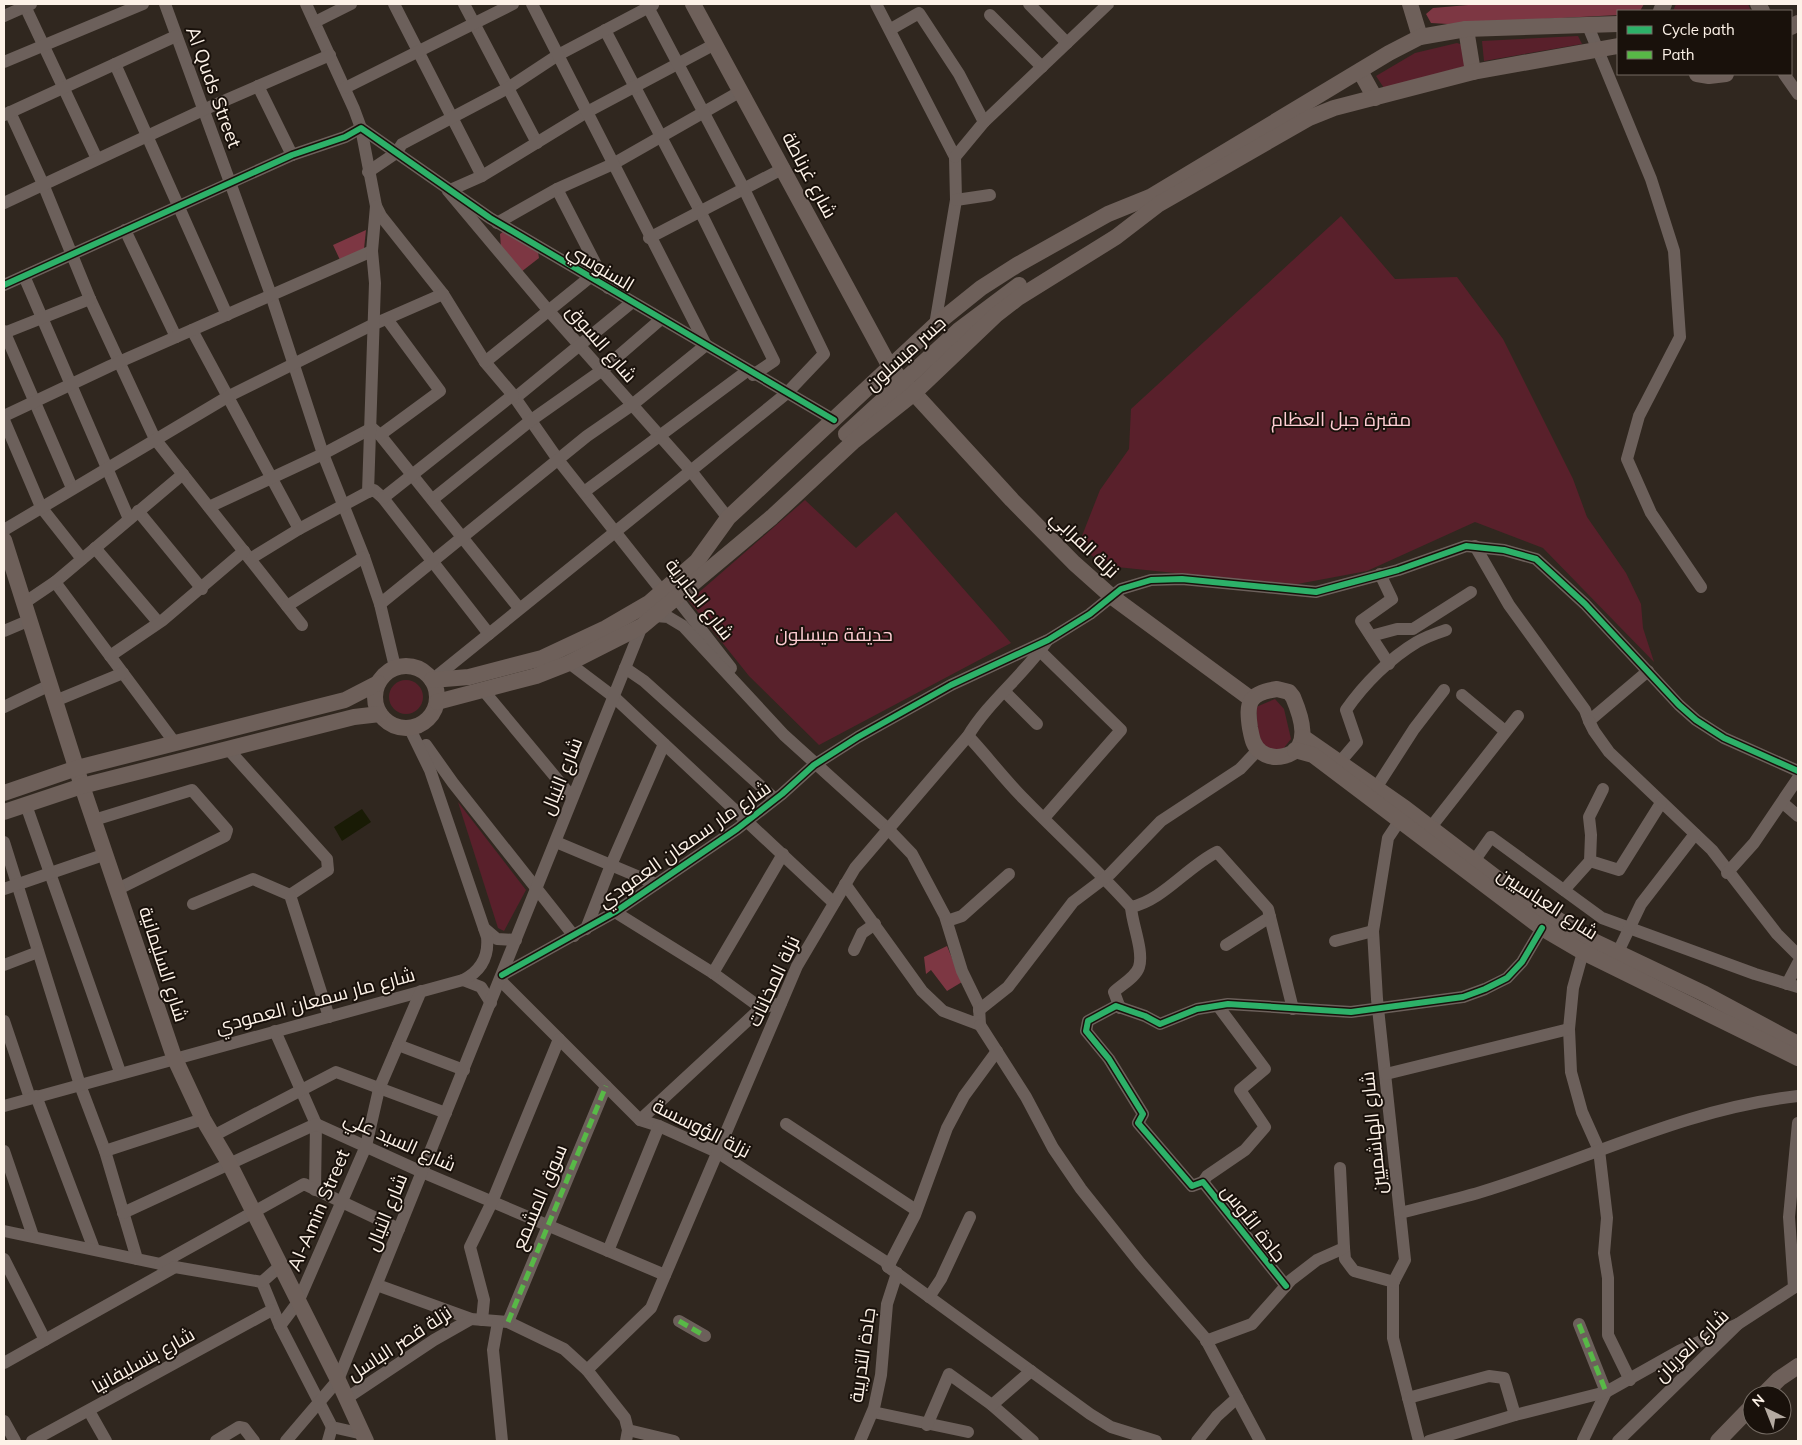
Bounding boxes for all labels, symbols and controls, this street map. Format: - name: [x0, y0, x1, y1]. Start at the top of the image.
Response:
- legend: [1617, 10, 1792, 75]
- text: Cycle path: [1662, 20, 1735, 39]
- street label: Al Quds Street: [181, 23, 247, 151]
- text: Path: [1662, 45, 1694, 64]
- street label: شارع غرناطة: [775, 128, 843, 223]
- street label: السنوسي: [562, 238, 639, 299]
- street label: شارع السوق: [560, 299, 642, 388]
- street label: جسر ميسلون: [860, 310, 950, 396]
- park label: مقبرة جبل العظام: [1271, 407, 1411, 433]
- street label: نزلة الفرابي: [1043, 505, 1125, 585]
- street label: شارع الجابرية: [659, 553, 739, 646]
- park label: حديقة ميسلون: [775, 622, 893, 646]
- street label: شارع النيال: [535, 734, 589, 819]
- street label: شارع مار سمعان العمودي: [593, 775, 777, 915]
- street label: شارع العباسيين: [1492, 861, 1603, 946]
- street label: شارع السليمانية: [132, 903, 194, 1025]
- street label: نزلة المخانات: [741, 932, 805, 1030]
- street label: شارع مار سمعان العمودي: [213, 962, 418, 1041]
- street label: شارع الهاشميين: [1355, 1070, 1393, 1196]
- street label: نزلة الؤوسسة: [649, 1093, 755, 1163]
- street label: شارع السيد علي: [339, 1106, 460, 1179]
- street label: سوق المشمع: [506, 1141, 574, 1254]
- street label: Al-Amin Street: [282, 1145, 355, 1275]
- street label: شارع النيال: [360, 1170, 414, 1255]
- street label: جادة الأوس: [1216, 1179, 1292, 1267]
- street label: نزلة قصر الباسل: [342, 1300, 456, 1386]
- street label: شارع العريان: [1649, 1303, 1735, 1388]
- street label: جادة التدريبة: [843, 1306, 881, 1404]
- street label: شارع بنسليفانيا: [87, 1322, 200, 1400]
- north arrow: [1742, 1385, 1792, 1435]
- text: N: [1748, 1390, 1768, 1411]

